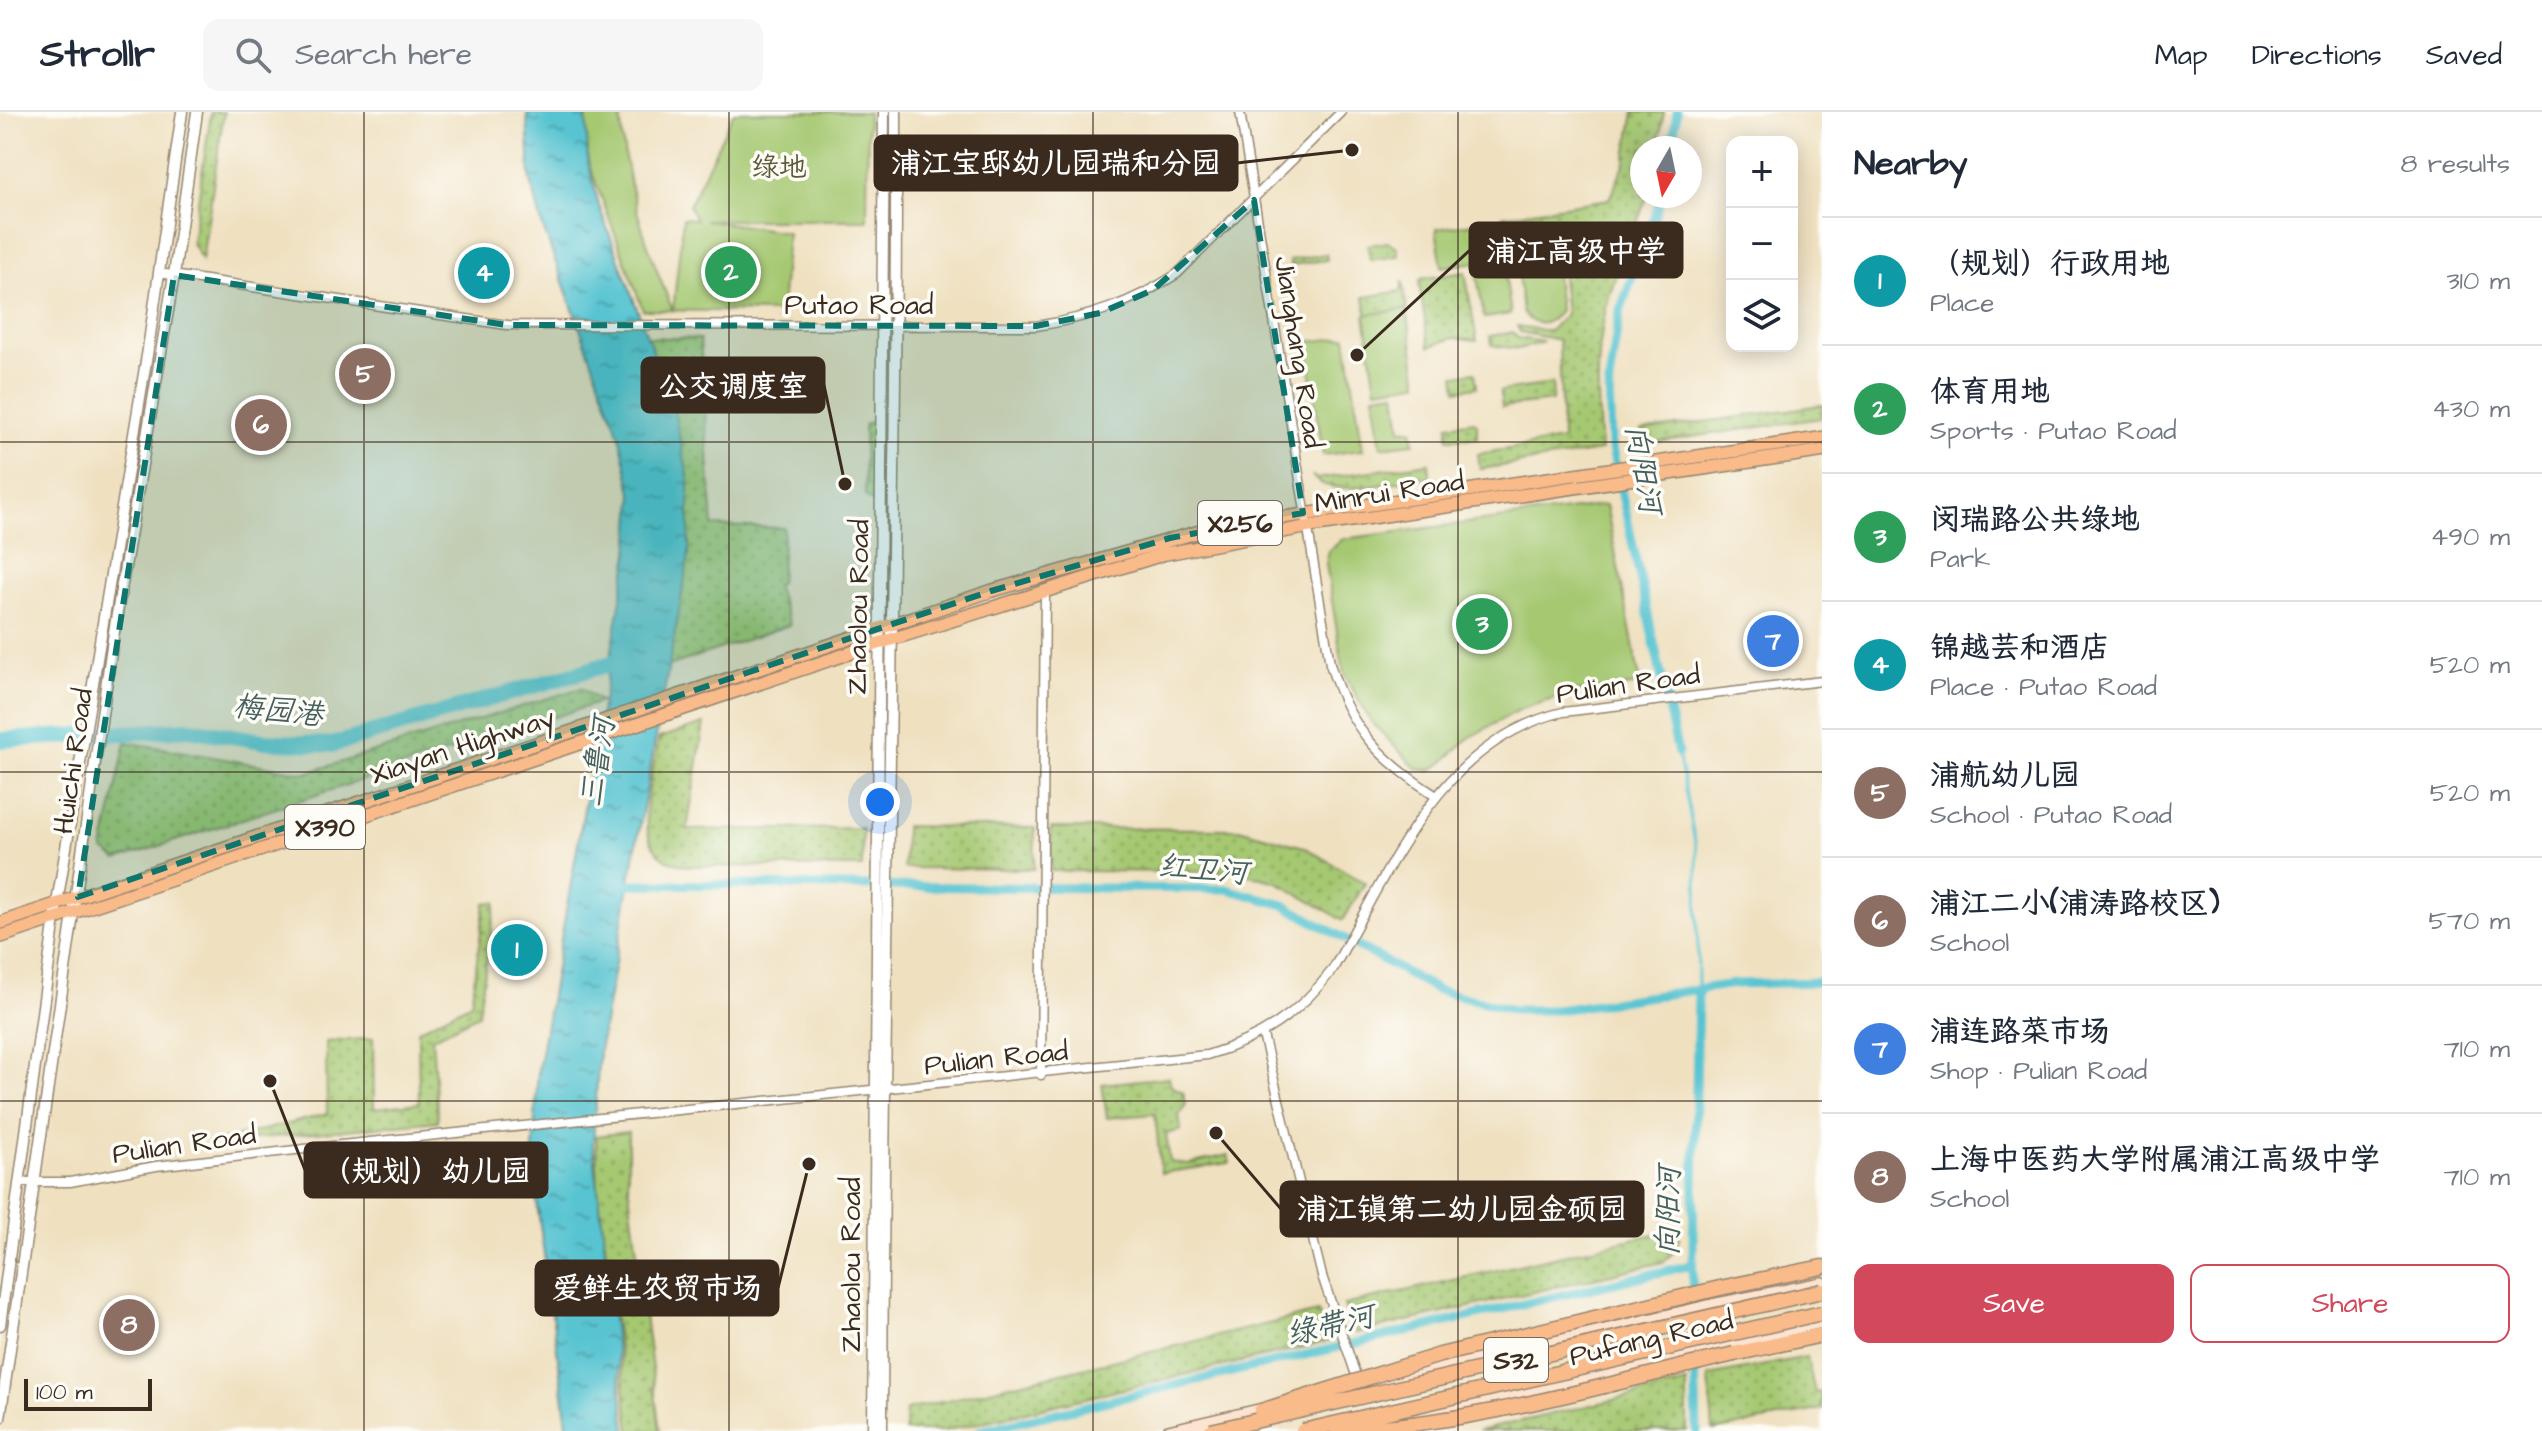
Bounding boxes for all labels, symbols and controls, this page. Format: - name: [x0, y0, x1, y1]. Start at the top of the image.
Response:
- search box: [203, 19, 763, 91]
- text: Strollr: [40, 29, 155, 81]
- icon: search: [231, 33, 275, 77]
- text: Search here: [295, 34, 472, 76]
- text: Map: [2155, 36, 2208, 75]
- text: Directions: [2252, 36, 2382, 75]
- text: Saved: [2426, 36, 2502, 75]
- callout: 浦江宝邸幼儿园瑞和分园: [875, 136, 1237, 190]
- north arrow: [1630, 136, 1702, 208]
- map controls: [1726, 136, 1798, 352]
- button: +: [1726, 136, 1798, 208]
- text: Nearby: [1854, 140, 1968, 188]
- text: 浦江宝邸幼儿园瑞和分园: [891, 143, 1221, 185]
- text: 8 results: [2400, 146, 2510, 182]
- park label: 绿地: [751, 148, 807, 187]
- button: −: [1726, 208, 1798, 280]
- callout: 浦江高级中学: [1470, 223, 1682, 277]
- text: 浦江高级中学: [1486, 231, 1666, 273]
- pin: 2: [705, 242, 757, 302]
- pin: 4: [458, 243, 510, 303]
- text: （规划）行政用地: [1930, 243, 2170, 285]
- street label: Jianghang Road: [1263, 253, 1333, 451]
- text: 1: [1878, 263, 1882, 299]
- text: 310 m: [2446, 263, 2510, 299]
- button: layers: [1726, 280, 1798, 352]
- text: Place: [1930, 285, 1994, 321]
- street label: Putao Road: [785, 286, 933, 325]
- pin: 5: [339, 344, 391, 404]
- callout: 公交调度室: [642, 358, 824, 412]
- text: 公交调度室: [658, 366, 808, 408]
- text: 体育用地: [1930, 371, 2050, 413]
- text: 2: [1873, 391, 1887, 427]
- text: 430 m: [2432, 391, 2510, 427]
- pin: 6: [235, 395, 287, 455]
- text: Sports · Putao Road: [1930, 413, 2176, 449]
- water label: 向阳河: [1615, 421, 1672, 522]
- street label: Minrui Road: [1312, 461, 1467, 524]
- text: 闵瑞路公共绿地: [1930, 499, 2140, 541]
- road number: X256: [1198, 501, 1282, 545]
- street label: Zhaolou Road: [837, 519, 880, 695]
- text: 3: [1873, 519, 1887, 555]
- text: 490 m: [2430, 519, 2510, 555]
- text: Park: [1930, 541, 1990, 577]
- pin: 3: [1456, 594, 1508, 654]
- pin: 7: [1747, 611, 1799, 671]
- text: 锦越芸和酒店: [1930, 627, 2110, 669]
- text: 4: [1871, 647, 1889, 683]
- text: 520 m: [2430, 647, 2510, 683]
- street label: Pulian Road: [1554, 655, 1702, 714]
- text: Place · Putao Road: [1930, 669, 2157, 705]
- water label: 梅园港: [231, 685, 328, 737]
- street label: Huichi Road: [44, 686, 103, 837]
- street label: Xiayan Highway: [365, 698, 560, 797]
- water label: 三鲁河: [570, 709, 627, 810]
- text: 浦航幼儿园: [1930, 755, 2080, 797]
- text: 5: [1871, 775, 1889, 811]
- text: 520 m: [2430, 775, 2510, 811]
- your location: [860, 782, 900, 822]
- text: School · Putao Road: [1930, 797, 2172, 833]
- road number: X390: [285, 805, 365, 849]
- water label: 红卫河: [1156, 845, 1255, 895]
- text: 浦江二小(浦涛路校区): [1930, 883, 2219, 925]
- text: 6: [1872, 903, 1888, 939]
- text: 570 m: [2429, 903, 2510, 939]
- pin: 1: [491, 920, 543, 980]
- text: School: [1930, 925, 2009, 961]
- text: 浦连路菜市场: [1930, 1011, 2110, 1053]
- text: 7: [1872, 1031, 1888, 1067]
- text: 710 m: [2444, 1031, 2510, 1067]
- street label: Pulian Road: [922, 1032, 1070, 1085]
- text: Shop · Pulian Road: [1930, 1053, 2147, 1089]
- street label: Pulian Road: [110, 1115, 258, 1174]
- text: 上海中医药大学附属浦江高级中学: [1930, 1139, 2380, 1181]
- callout: （规划）幼儿园: [305, 1143, 547, 1197]
- text: （规划）幼儿园: [321, 1151, 531, 1193]
- text: 8: [1872, 1159, 1888, 1195]
- text: 710 m: [2444, 1159, 2510, 1195]
- water label: 向阳河: [1647, 1161, 1691, 1256]
- street label: Zhaolou Road: [832, 1177, 871, 1353]
- text: School: [1930, 1181, 2009, 1217]
- callout: 浦江镇第二幼儿园金硕园: [1281, 1182, 1643, 1236]
- text: 浦江镇第二幼儿园金硕园: [1297, 1189, 1627, 1231]
- callout: 爱鲜生农贸市场: [536, 1261, 778, 1315]
- button: Save: [1854, 1264, 2174, 1343]
- button: Share: [2190, 1264, 2510, 1343]
- text: 爱鲜生农贸市场: [552, 1268, 762, 1310]
- water label: 绿带河: [1282, 1294, 1384, 1357]
- pin: 8: [103, 1295, 155, 1355]
- street label: Pufang Road: [1566, 1301, 1737, 1377]
- road number: S32: [1484, 1338, 1548, 1382]
- scale bar: [24, 1375, 152, 1411]
- text: 100 m: [36, 1377, 93, 1408]

